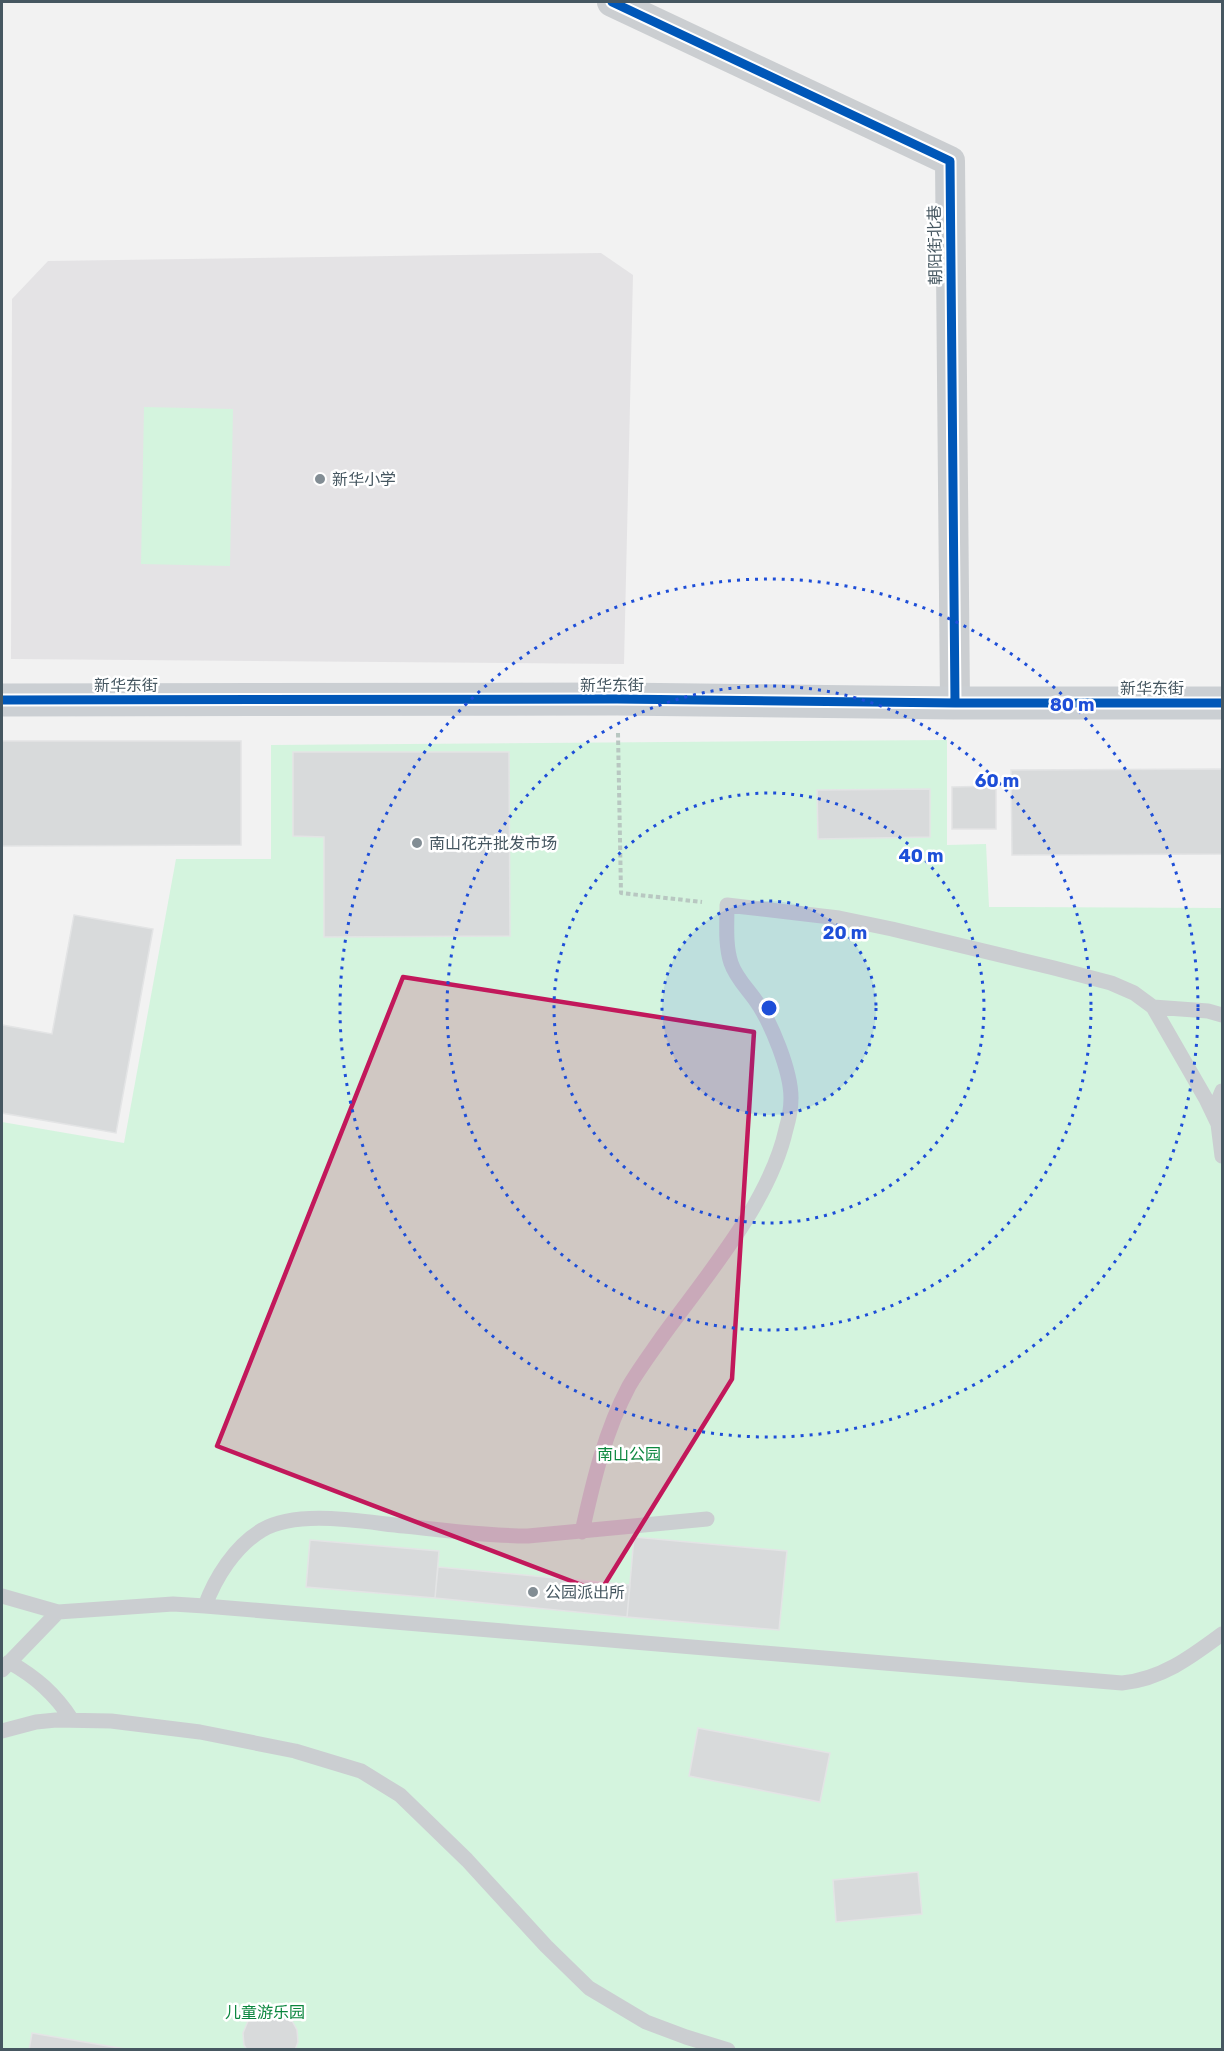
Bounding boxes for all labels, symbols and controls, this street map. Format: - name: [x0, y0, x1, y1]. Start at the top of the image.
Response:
- street label: 朝阳街北巷: [925, 205, 945, 285]
- place label: 新华小学: [332, 470, 396, 489]
- marker: 新华小学: [313, 472, 327, 486]
- street label: 新华东街: [94, 676, 158, 695]
- street label: 新华东街: [580, 676, 644, 695]
- street label: 新华东街: [1120, 679, 1184, 698]
- text: 80 m: [1050, 694, 1094, 716]
- text: 60 m: [975, 770, 1019, 792]
- place label: 南山花卉批发市场: [429, 834, 557, 853]
- marker: 南山花卉批发市场: [410, 836, 424, 850]
- text: 40 m: [899, 845, 943, 867]
- text: 20 m: [823, 922, 867, 944]
- centre of rings: [759, 998, 779, 1018]
- park label: 南山公园: [597, 1445, 661, 1464]
- place label: 公园派出所: [545, 1583, 625, 1602]
- marker: 公园派出所: [526, 1585, 540, 1599]
- park label: 儿童游乐园: [225, 2003, 305, 2022]

